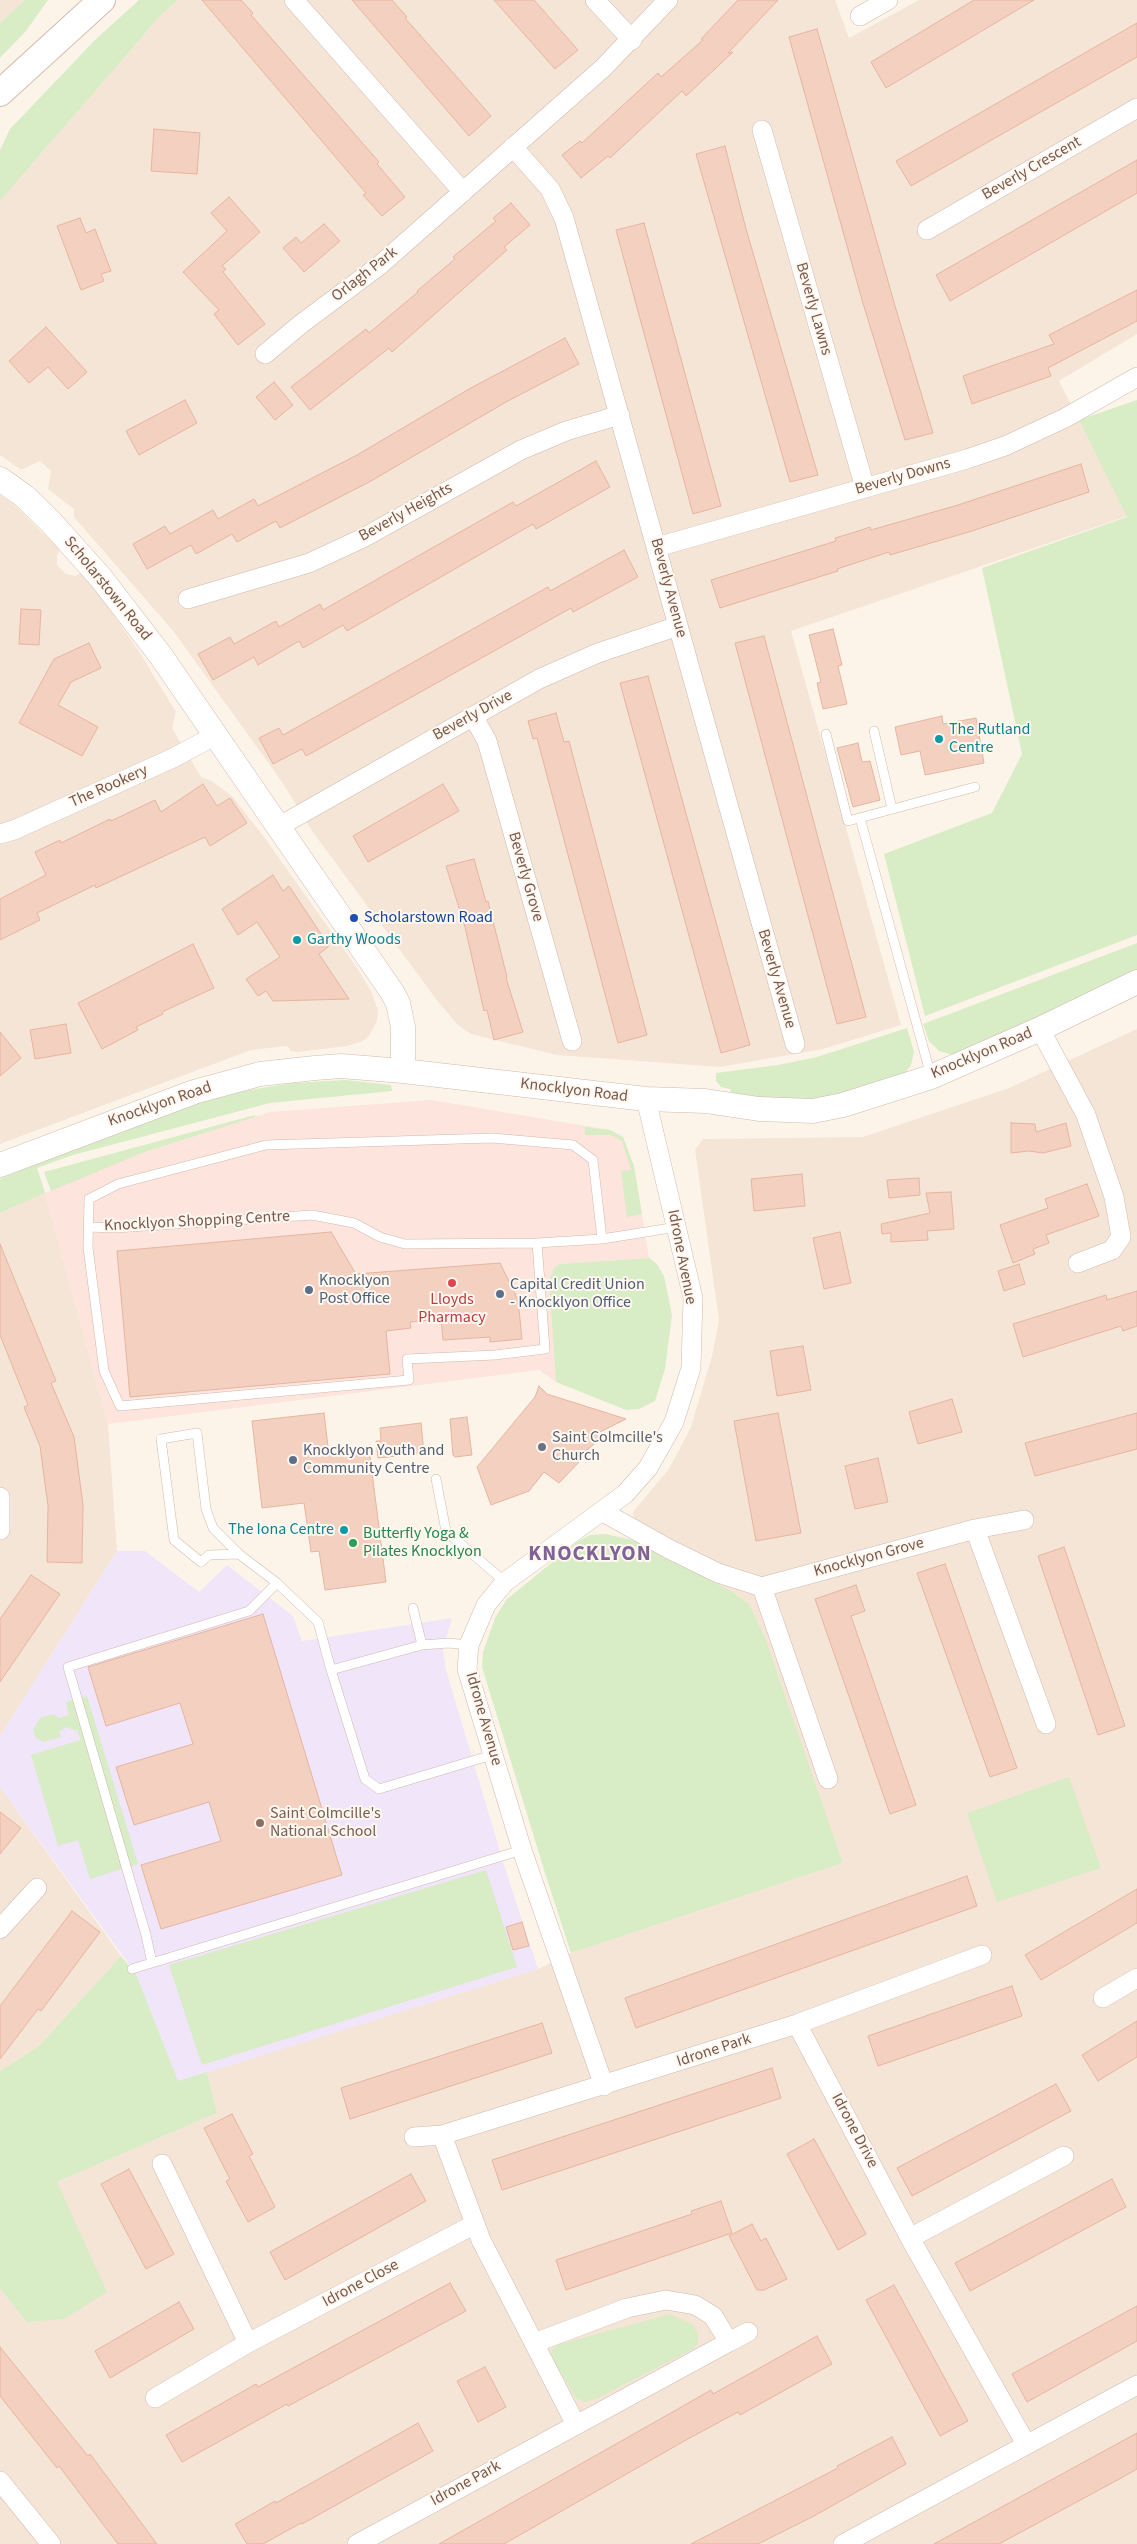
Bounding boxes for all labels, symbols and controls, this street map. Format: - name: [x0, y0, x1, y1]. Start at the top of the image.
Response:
- street label: Beverly Crescent: [979, 133, 1085, 205]
- street label: Orlagh Park: [328, 243, 402, 307]
- street label: Beverly Lawns: [791, 260, 835, 358]
- street label: Beverly Downs: [853, 454, 953, 500]
- street label: Beverly Heights: [356, 479, 456, 547]
- street label: Scholarstown Road: [59, 533, 155, 645]
- street label: Beverly Avenue: [645, 536, 691, 640]
- street label: Beverly Drive: [430, 686, 516, 746]
- place label: The Rutland Centre: [949, 720, 1030, 758]
- marker: The Rutland Centre: [933, 733, 945, 745]
- street label: The Rookery: [67, 761, 151, 813]
- street label: Beverly Grove: [503, 830, 547, 924]
- place label: Scholarstown Road: [364, 908, 493, 928]
- marker: Scholarstown Road: [348, 912, 360, 924]
- street label: Beverly Avenue: [753, 927, 799, 1031]
- place label: Garthy Woods: [307, 930, 401, 950]
- marker: Garthy Woods: [291, 934, 303, 946]
- street label: Knocklyon Road: [928, 1024, 1036, 1084]
- street label: Knocklyon Road: [519, 1075, 629, 1107]
- street label: Knocklyon Road: [106, 1078, 214, 1132]
- street label: Knocklyon Shopping Centre: [104, 1208, 290, 1236]
- street label: Idrone Avenue: [662, 1208, 700, 1306]
- place label: Knocklyon Post Office: [319, 1271, 390, 1309]
- place label: Capital Credit Union - Knocklyon Office: [510, 1275, 645, 1313]
- marker: Lloyds Pharmacy: [446, 1277, 458, 1289]
- marker: Knocklyon Post Office: [303, 1284, 315, 1296]
- marker: Capital Credit Union - Knocklyon Office: [494, 1288, 506, 1300]
- place label: Lloyds Pharmacy: [418, 1290, 486, 1328]
- place label: Saint Colmcille's Church: [552, 1428, 663, 1466]
- place label: Knocklyon Youth and Community Centre: [303, 1441, 444, 1479]
- marker: Saint Colmcille's Church: [536, 1441, 548, 1453]
- marker: Knocklyon Youth and Community Centre: [287, 1454, 299, 1466]
- place label: The Iona Centre: [228, 1520, 334, 1540]
- marker: The Iona Centre: [338, 1524, 350, 1536]
- place label: Butterfly Yoga & Pilates Knocklyon: [363, 1524, 482, 1562]
- street label: Knocklyon Grove: [812, 1534, 926, 1582]
- marker: Butterfly Yoga & Pilates Knocklyon: [347, 1537, 359, 1549]
- district label: KNOCKLYON: [527, 1542, 653, 1568]
- street label: Idrone Avenue: [460, 1670, 506, 1768]
- place label: Saint Colmcille's National School: [270, 1804, 381, 1842]
- marker: Saint Colmcille's National School: [254, 1817, 266, 1829]
- street label: Idrone Park: [674, 2030, 754, 2072]
- street label: Idrone Drive: [826, 2090, 882, 2172]
- street label: Idrone Close: [320, 2256, 402, 2312]
- street label: Idrone Park: [428, 2457, 504, 2511]

